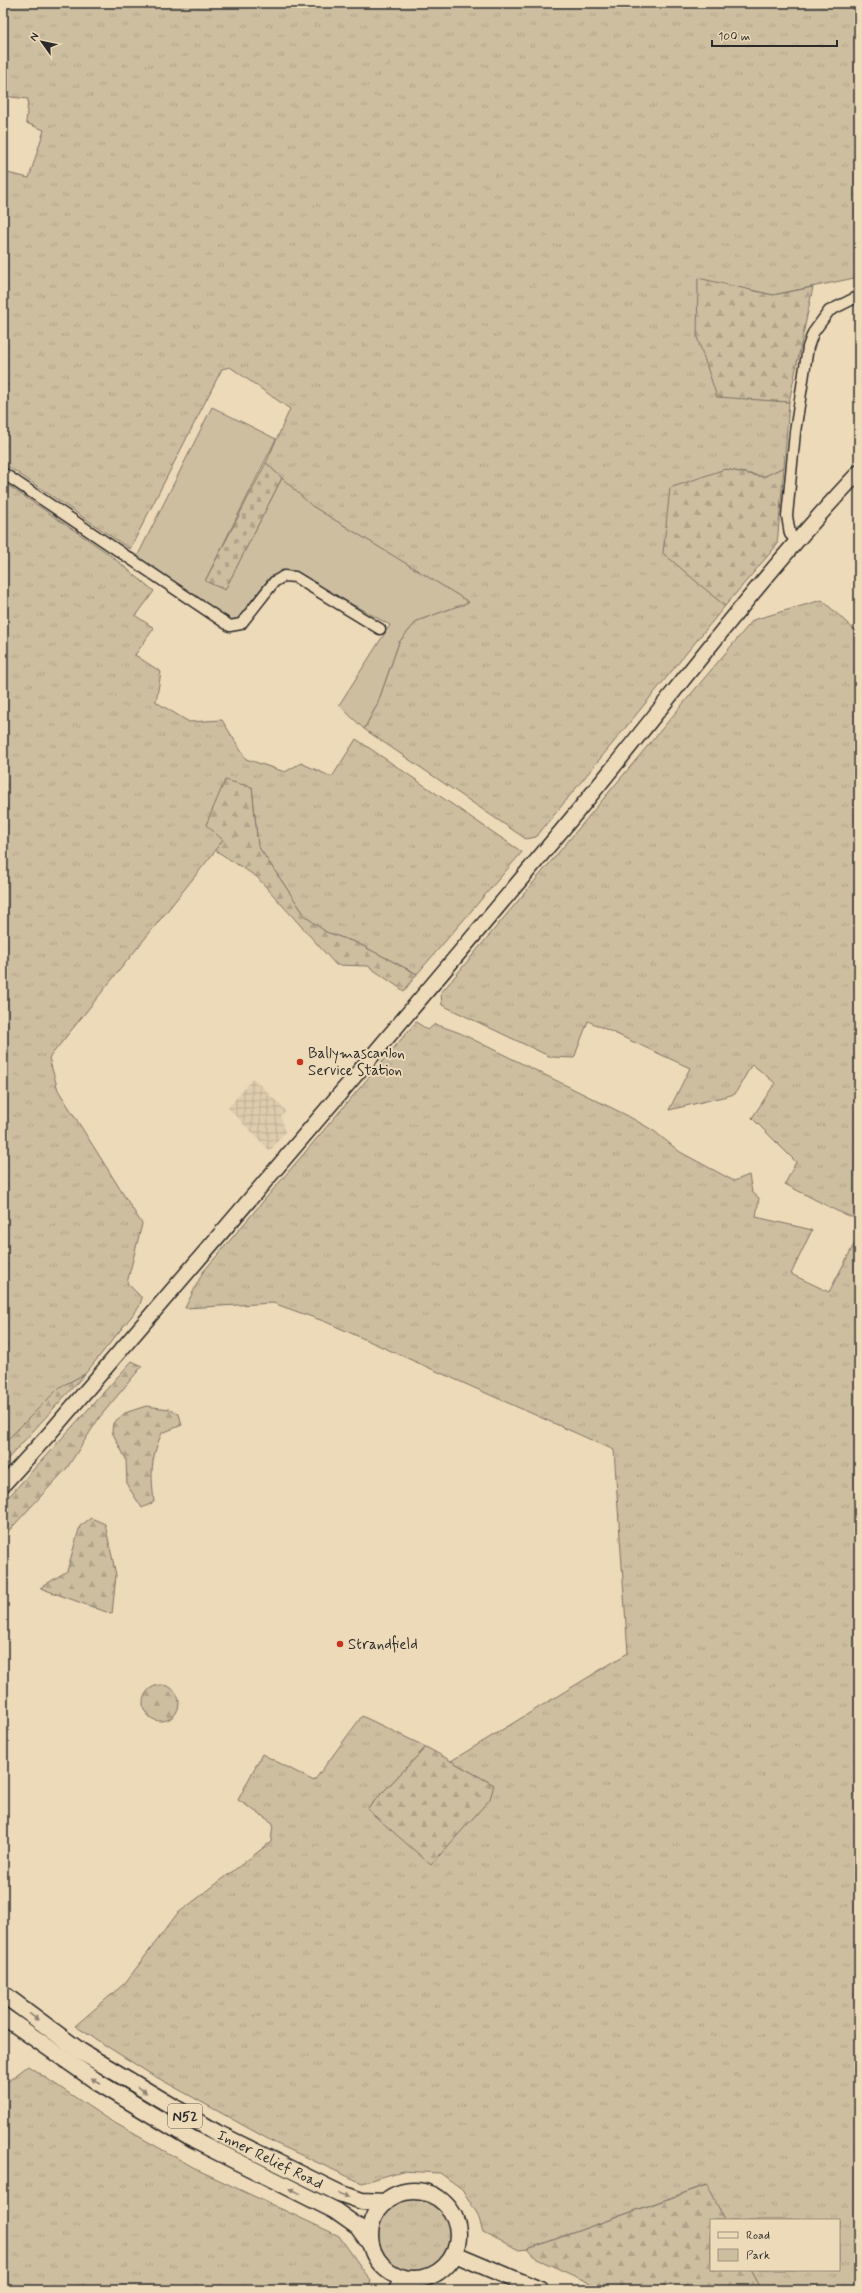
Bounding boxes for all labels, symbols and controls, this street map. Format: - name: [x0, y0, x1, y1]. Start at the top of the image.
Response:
- north arrow: [22, 22, 62, 62]
- scale bar: [712, 22, 837, 48]
- text: 100 m: [718, 29, 750, 45]
- text: N: [27, 30, 42, 44]
- place label: Ballymascanlon Service Station: [308, 1044, 405, 1081]
- marker: Ballymascanlon Service Station: [295, 1057, 305, 1067]
- place label: Strandfield: [348, 1635, 418, 1655]
- marker: Strandfield: [335, 1639, 345, 1649]
- one-way arrow: [29, 2013, 40, 2021]
- one-way arrow: [91, 2077, 101, 2085]
- one-way arrow: [137, 2086, 147, 2094]
- road number: N52: [168, 2104, 202, 2128]
- street label: Inner Relief Road: [214, 2126, 326, 2195]
- one-way arrow: [290, 2188, 301, 2194]
- one-way arrow: [339, 2192, 351, 2198]
- legend: [710, 2219, 840, 2271]
- text: Road: [746, 2228, 770, 2244]
- text: Park: [746, 2248, 770, 2264]

